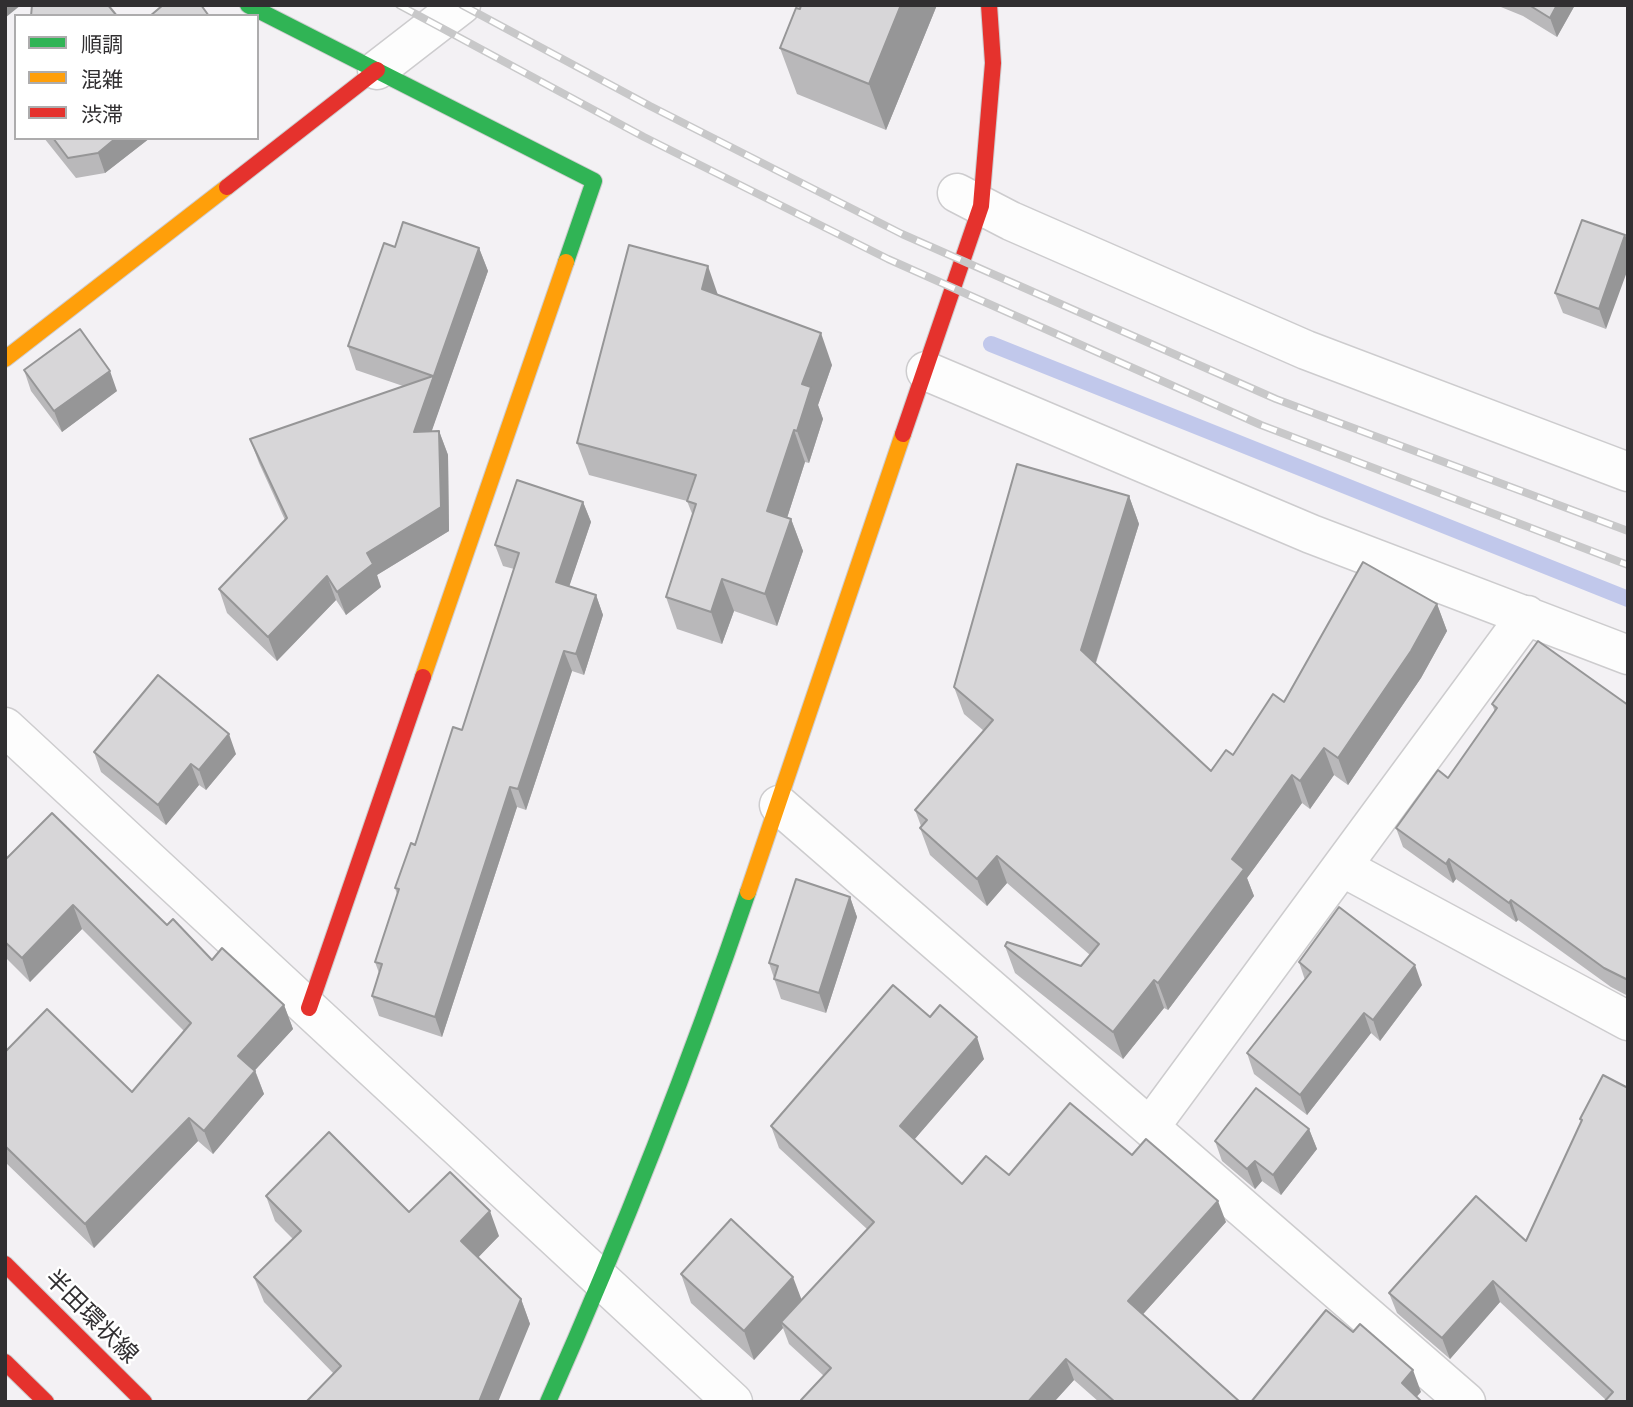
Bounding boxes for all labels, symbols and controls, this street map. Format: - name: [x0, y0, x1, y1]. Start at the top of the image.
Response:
- legend: [14, 14, 259, 140]
- text: 順調: [81, 32, 123, 57]
- text: 混雑: [81, 67, 123, 92]
- text: 渋滞: [81, 102, 123, 127]
- street label: 半田環状線: [38, 1264, 144, 1370]

